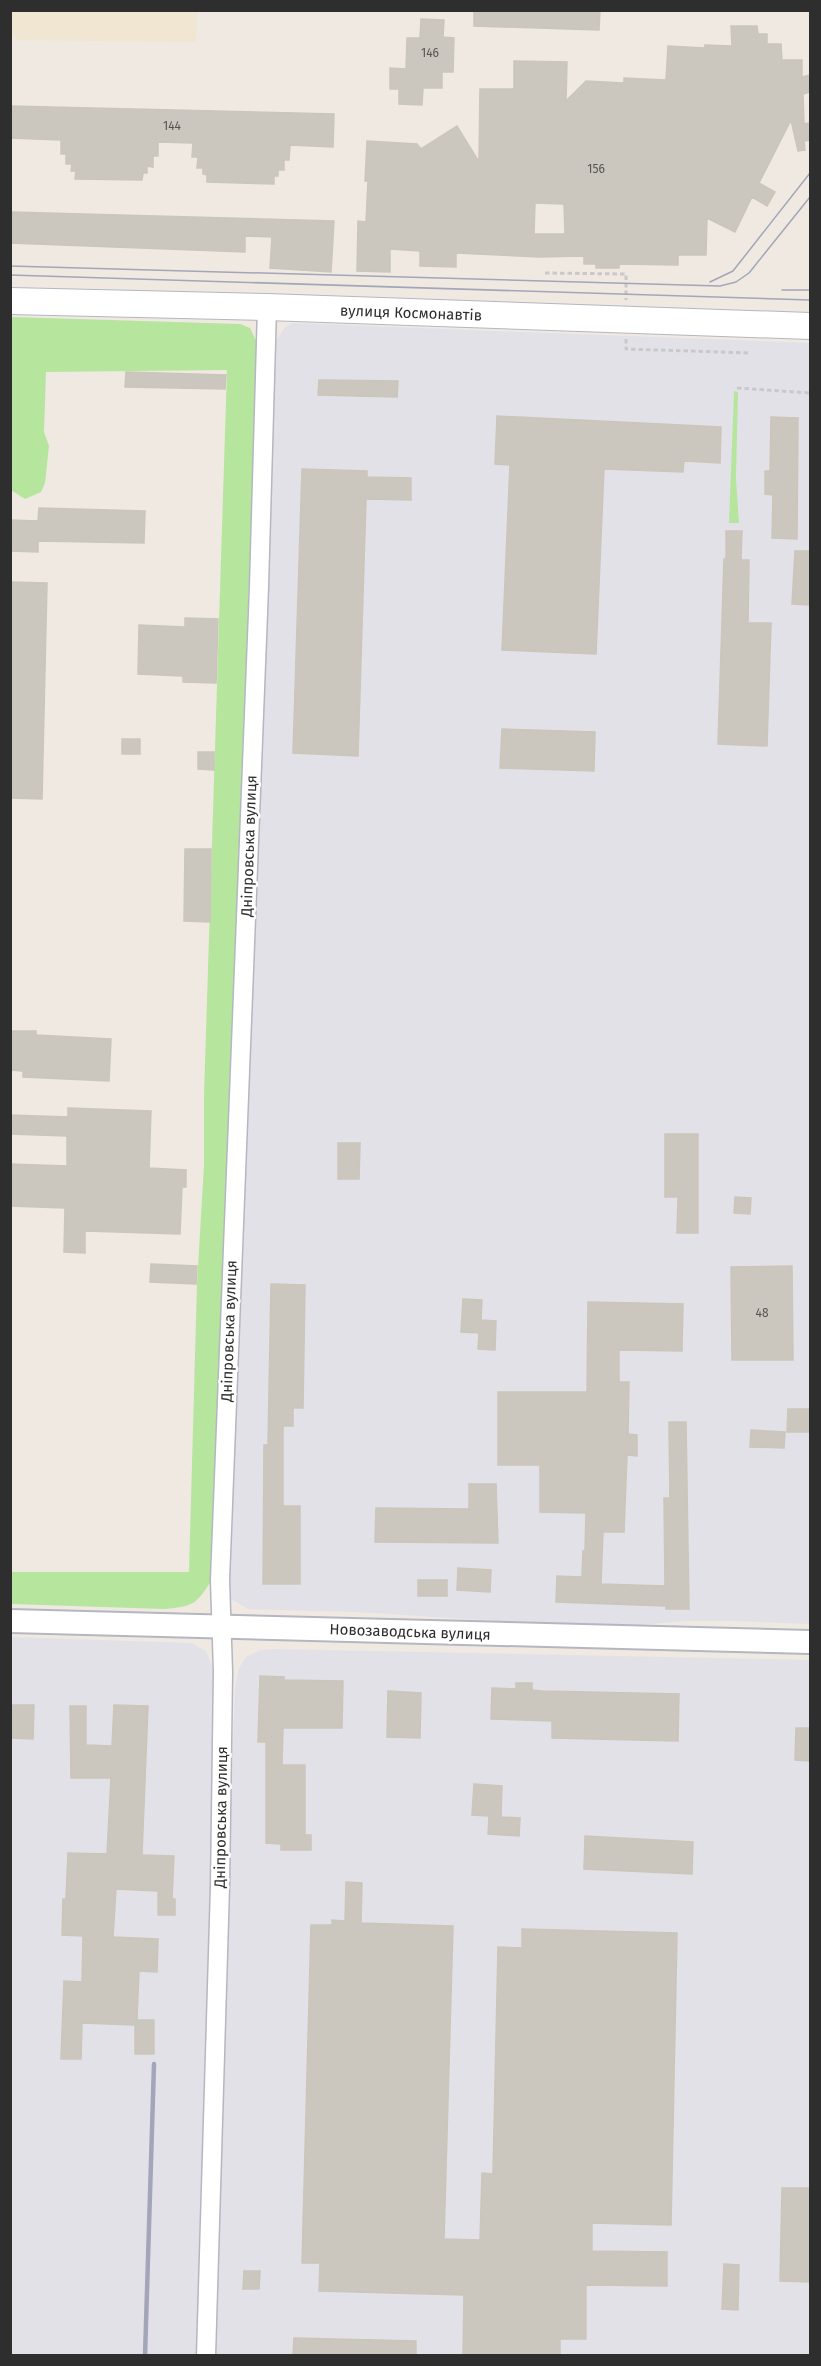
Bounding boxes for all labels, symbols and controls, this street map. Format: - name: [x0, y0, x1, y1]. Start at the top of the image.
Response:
- house number: 146: [421, 46, 439, 60]
- house number: 144: [163, 119, 182, 133]
- house number: 156: [587, 162, 605, 176]
- street label: вулиця Космонавтів: [340, 302, 482, 324]
- street label: Дніпровська вулиця: [237, 775, 260, 918]
- street label: Дніпровська вулиця: [217, 1260, 240, 1403]
- house number: 48: [756, 1306, 769, 1320]
- street label: Новозаводська вулиця: [329, 1620, 491, 1644]
- street label: Дніпровська вулиця: [211, 1746, 231, 1889]

